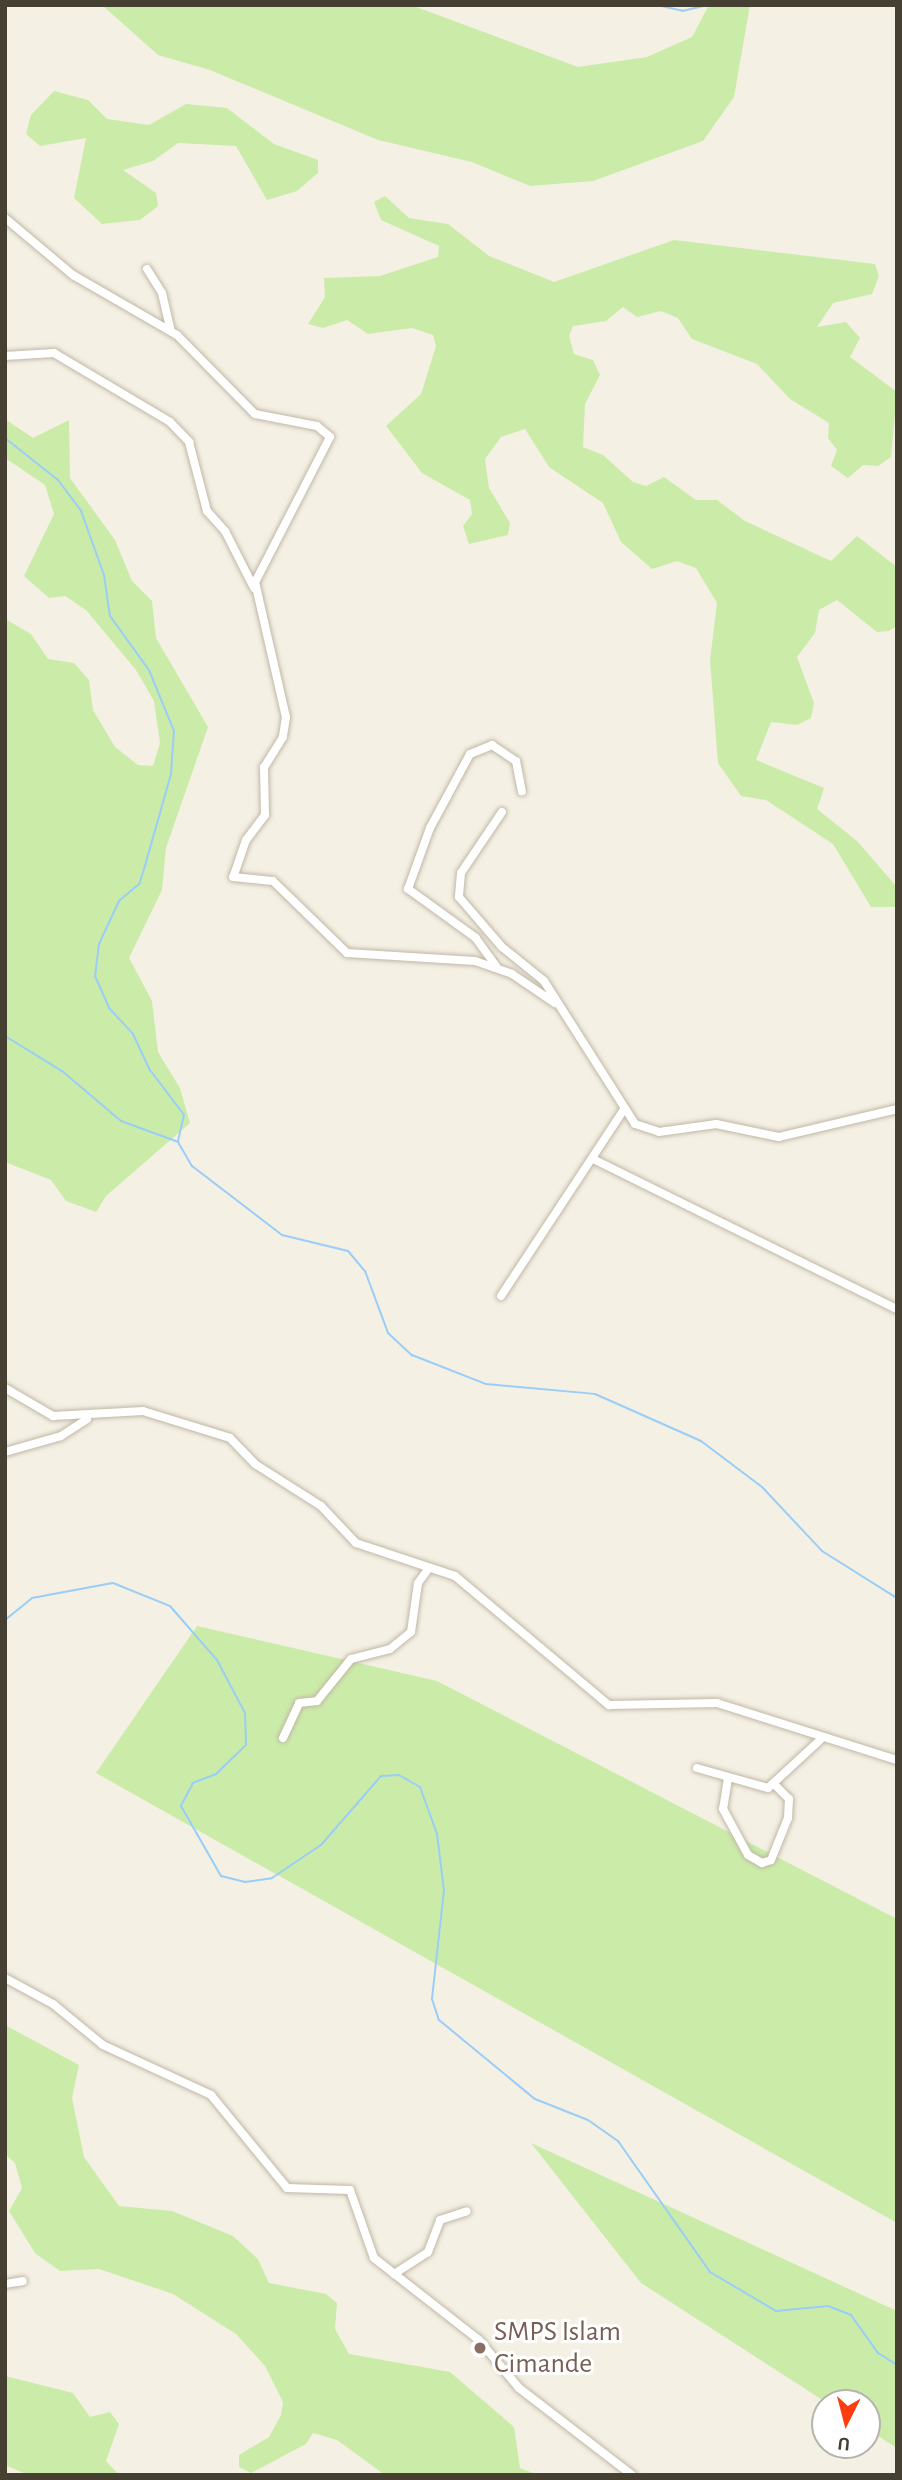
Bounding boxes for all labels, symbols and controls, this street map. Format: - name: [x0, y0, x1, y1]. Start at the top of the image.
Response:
- place label: SMPS Islam Cimande: [494, 2315, 621, 2381]
- marker: SMPS Islam Cimande: [472, 2340, 488, 2356]
- north arrow: [811, 2389, 881, 2459]
- text: U: [837, 2433, 851, 2453]

